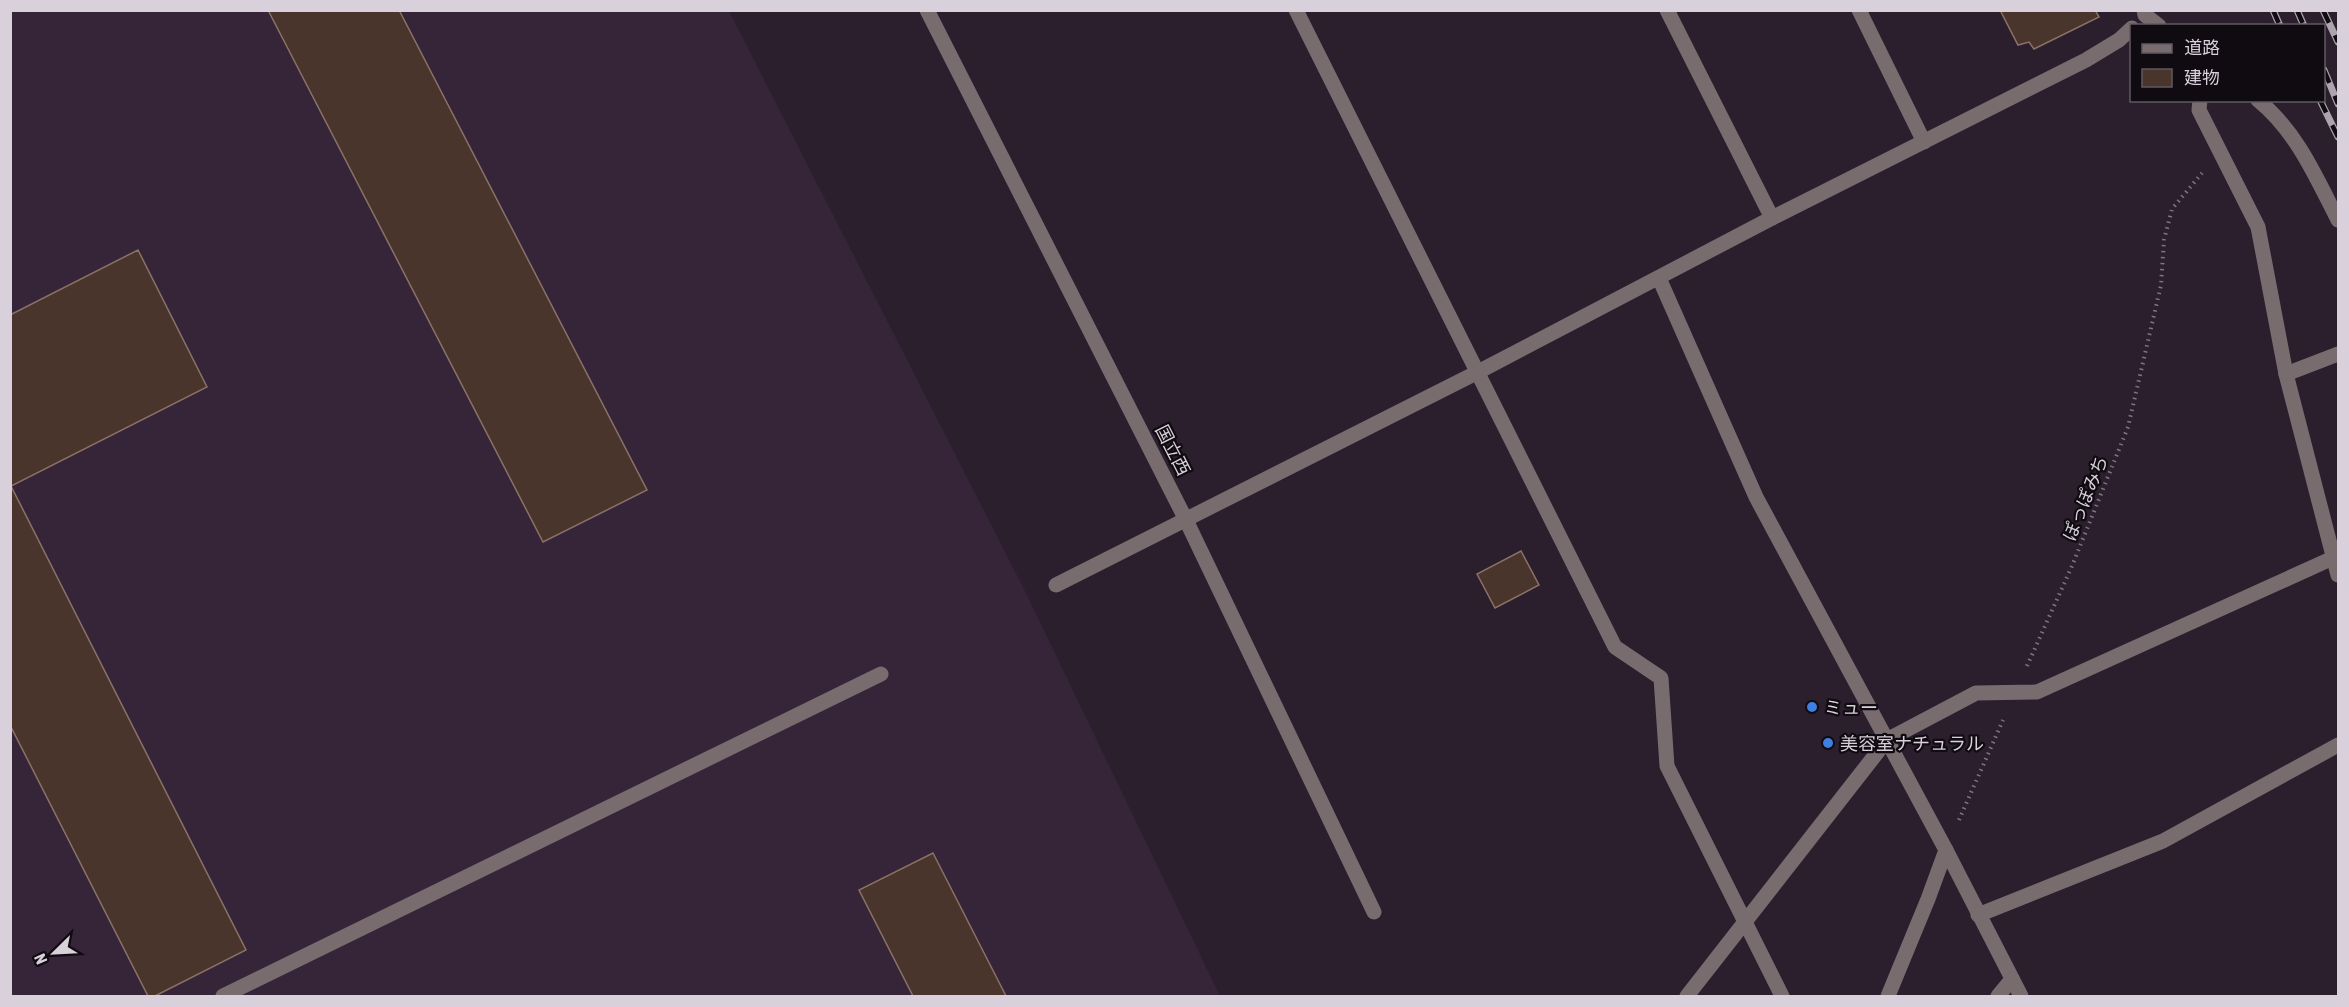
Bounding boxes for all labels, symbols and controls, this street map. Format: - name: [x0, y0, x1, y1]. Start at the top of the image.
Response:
- legend: [2130, 24, 2325, 102]
- text: 道路: [2184, 37, 2220, 58]
- text: 建物: [2184, 67, 2220, 88]
- street label: 国立西: [1151, 421, 1195, 479]
- street label: ぽっぽみち: [2058, 452, 2112, 544]
- place label: ミュー: [1824, 697, 1878, 718]
- marker: ミュー: [1805, 700, 1819, 714]
- place label: 美容室ナチュラル: [1840, 733, 1984, 754]
- marker: 美容室ナチュラル: [1821, 736, 1835, 750]
- north arrow: [24, 923, 84, 983]
- text: N: [30, 951, 50, 967]

